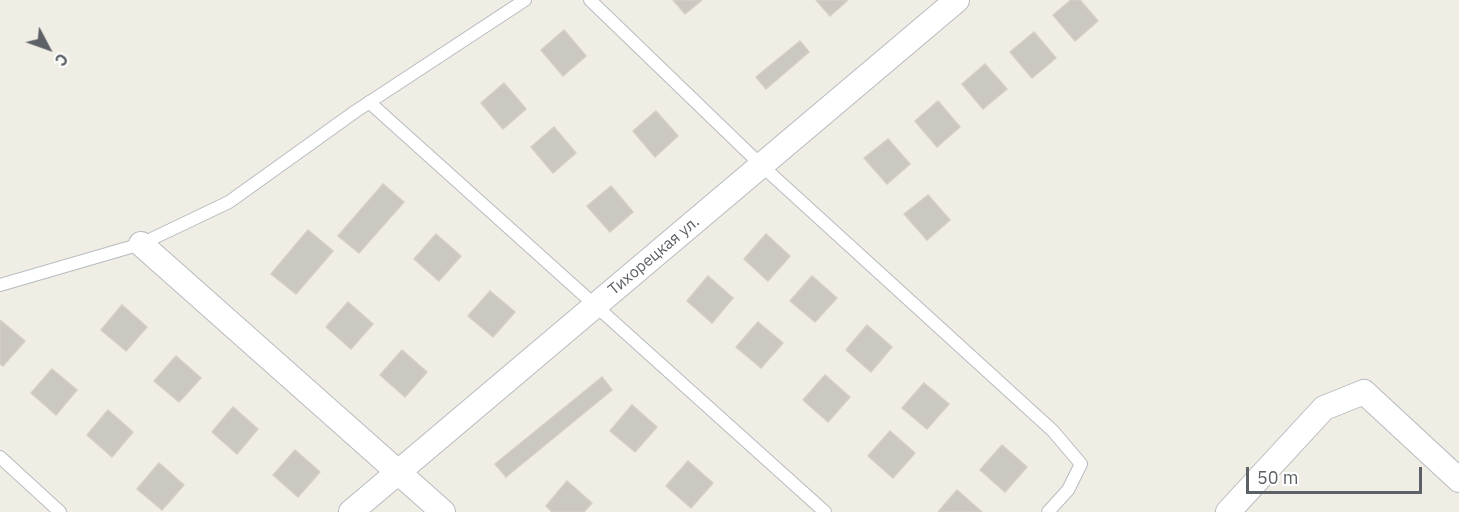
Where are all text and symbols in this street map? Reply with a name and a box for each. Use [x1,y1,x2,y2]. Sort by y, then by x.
north arrow [18,18,78,78]
text: С [51,49,73,70]
street label: Тихорецкая ул. [605,212,703,300]
scale bar [1249,455,1424,493]
text: 50 m [1257,466,1299,489]

